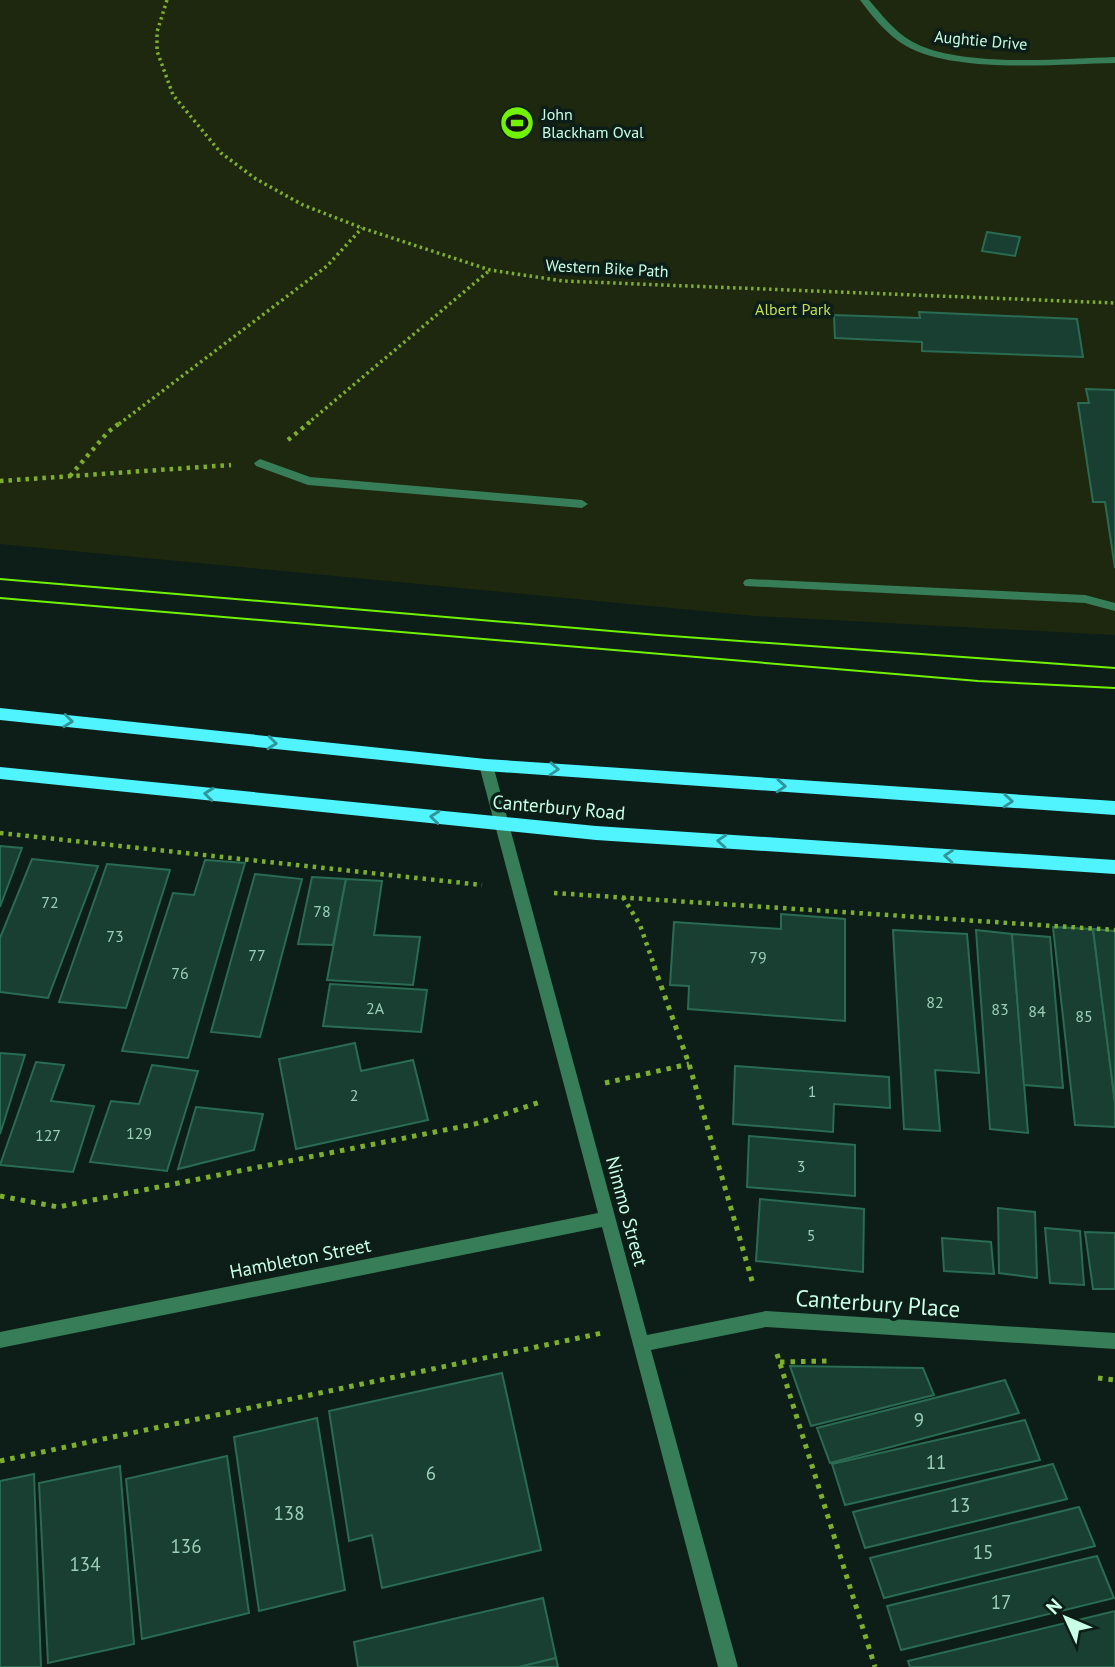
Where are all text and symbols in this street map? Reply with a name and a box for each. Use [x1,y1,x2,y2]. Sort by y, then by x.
street label: Aughtie Drive [934,26,1028,54]
sports icon: John Blackham Oval [498,104,536,142]
place label: John Blackham Oval [541,104,644,142]
street label: Western Bike Path [545,255,669,281]
park label: Albert Park [755,299,831,319]
one-way arrow [62,714,74,729]
one-way arrow [267,735,278,750]
one-way arrow [549,762,560,777]
one-way arrow [776,778,787,793]
one-way arrow [203,787,214,802]
street label: Canterbury Road [492,789,626,825]
one-way arrow [1003,794,1014,809]
one-way arrow [429,810,440,825]
one-way arrow [716,834,727,849]
one-way arrow [943,849,954,864]
house number: 72 [41,892,59,912]
house number: 78 [313,901,331,921]
house number: 73 [106,926,124,946]
house number: 77 [248,945,266,965]
house number: 79 [749,947,767,967]
house number: 76 [171,963,189,983]
house number: 82 [926,992,944,1012]
house number: 2A [366,998,385,1018]
house number: 83 [991,999,1009,1019]
house number: 84 [1028,1001,1046,1021]
house number: 85 [1075,1006,1093,1026]
house number: 1 [808,1081,816,1101]
house number: 2 [350,1085,358,1105]
house number: 129 [126,1123,152,1143]
house number: 127 [35,1125,61,1145]
street label: Nimmo Street [601,1154,653,1269]
house number: 3 [797,1156,805,1176]
house number: 5 [807,1225,815,1245]
street label: Hambleton Street [227,1232,373,1283]
street label: Canterbury Place [795,1283,961,1323]
house number: 9 [914,1408,924,1432]
house number: 11 [926,1450,946,1474]
house number: 6 [426,1461,436,1485]
house number: 13 [950,1493,970,1517]
house number: 138 [273,1501,305,1525]
house number: 136 [170,1534,202,1558]
house number: 15 [973,1540,993,1564]
house number: 134 [69,1552,101,1576]
north arrow [1031,1583,1101,1653]
house number: 17 [991,1590,1011,1614]
text: N [1041,1593,1067,1619]

